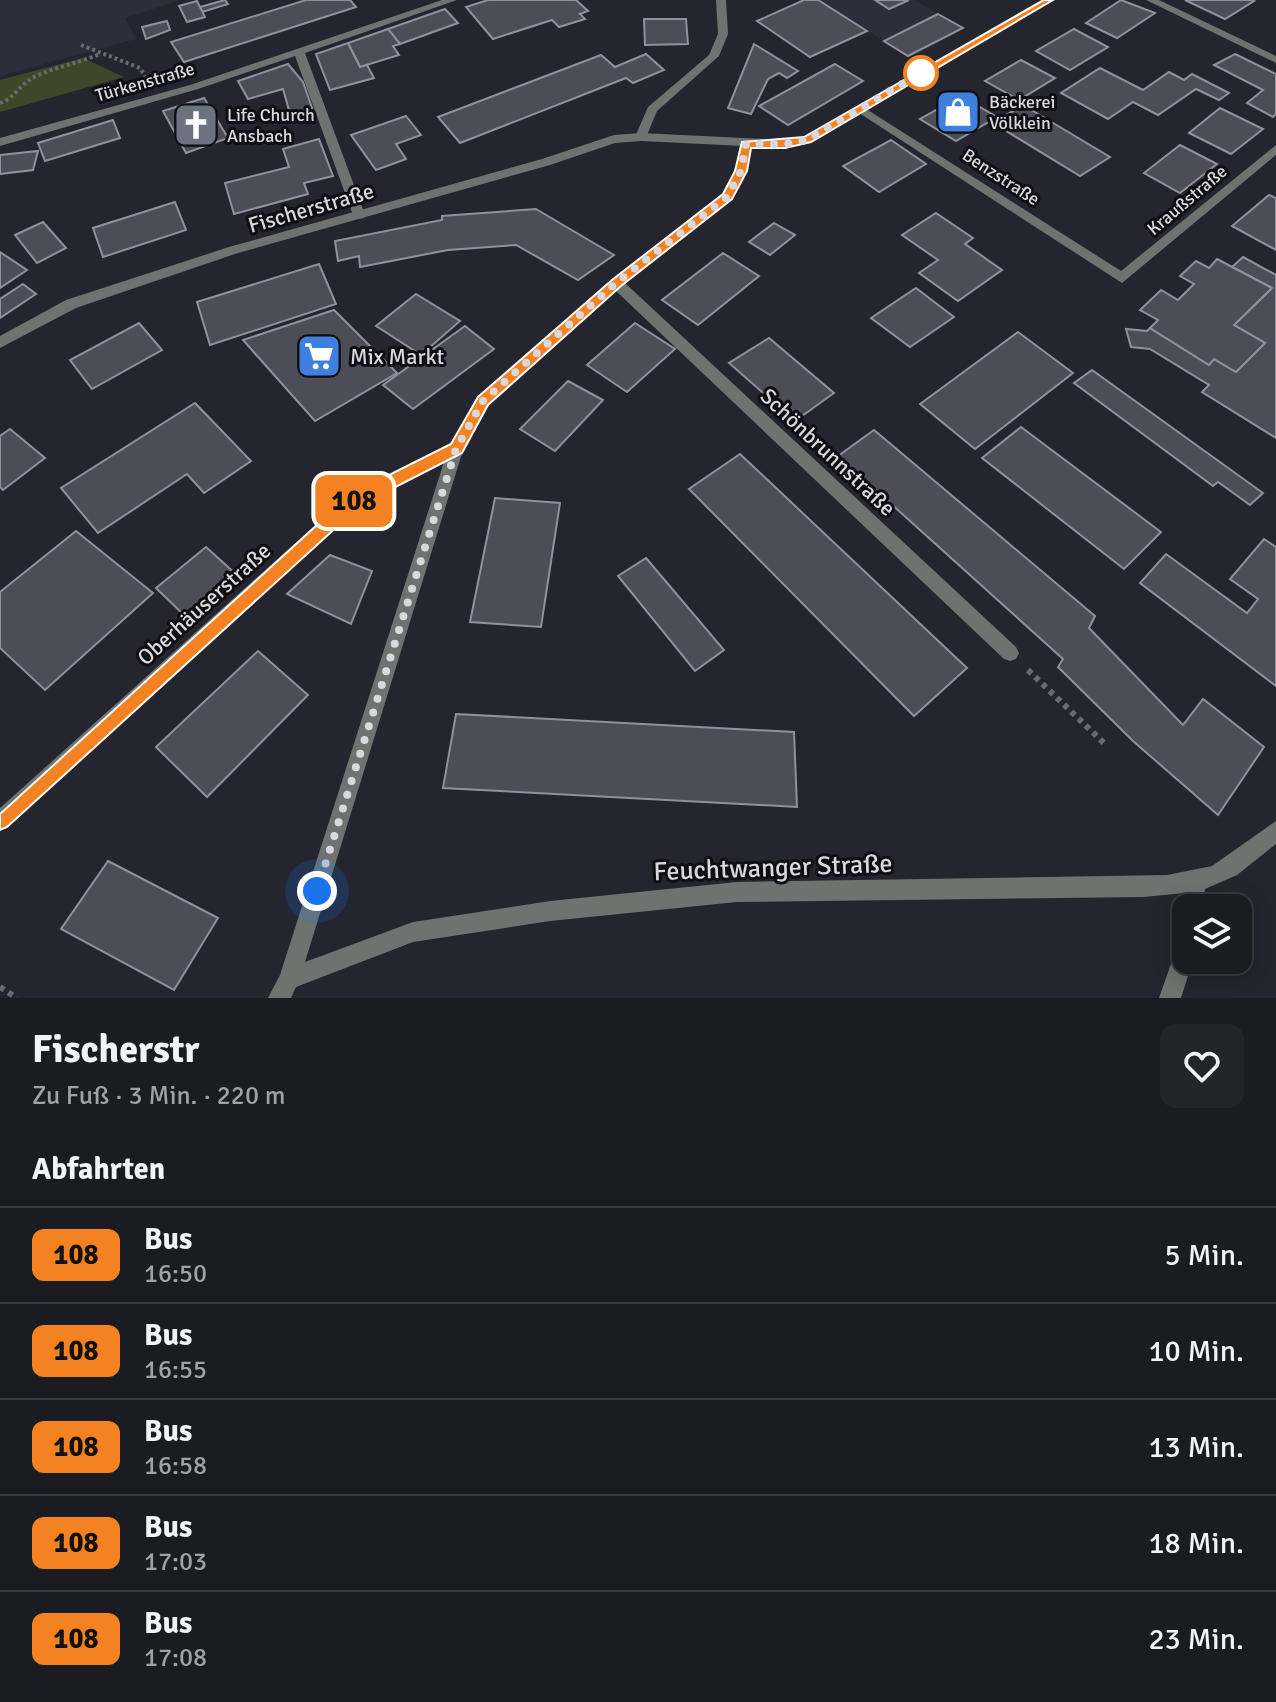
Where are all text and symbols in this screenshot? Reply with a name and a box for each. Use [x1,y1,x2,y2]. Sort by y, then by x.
unlabelled marker [904,56,938,90]
street label: Türkenstraße [93,57,197,107]
shop icon: Bäckerei Völklein [934,88,982,136]
place label: Bäckerei Völklein [989,91,1055,134]
church icon: Life Church Ansbach [172,101,220,149]
place label: Life Church Ansbach [227,104,315,147]
street label: Benzstraße [958,144,1044,210]
street label: Kraußstraße [1143,160,1231,240]
street label: Fischerstraße [245,177,377,239]
supermarket icon: Mix Markt [295,332,343,380]
place label: Mix Markt [350,343,445,370]
street label: Schönbrunnstraße [755,382,901,522]
line badge: 108 [308,475,400,527]
text: 108 [331,484,377,518]
street label: Oberhäuserstraße [132,537,276,671]
street label: Feuchtwanger Straße [653,848,893,888]
your location [297,871,337,911]
map controls [1172,894,1252,974]
button: layers [1172,894,1252,974]
button: heart [1160,1024,1244,1108]
text: Fischerstr [32,1026,199,1073]
text: Zu Fuß · 3 Min. · 220 m [32,1080,285,1112]
text: Abfahrten [32,1151,165,1188]
text: Bus [144,1221,192,1258]
text: 5 Min. [1165,1237,1244,1274]
text: 108 [53,1238,99,1272]
text: 16:50 [144,1258,207,1290]
text: Bus [144,1317,192,1354]
text: 10 Min. [1148,1333,1244,1370]
text: 108 [53,1334,99,1368]
text: 16:55 [144,1354,207,1386]
text: Bus [144,1413,192,1450]
text: 13 Min. [1148,1429,1244,1466]
text: 108 [53,1430,99,1464]
text: 16:58 [144,1450,207,1482]
text: Bus [144,1509,192,1546]
text: 18 Min. [1148,1525,1244,1562]
text: 108 [53,1526,99,1560]
text: 17:03 [144,1546,207,1578]
text: Bus [144,1605,192,1642]
text: 23 Min. [1148,1621,1244,1658]
text: 108 [53,1622,99,1656]
text: 17:08 [144,1642,207,1674]

